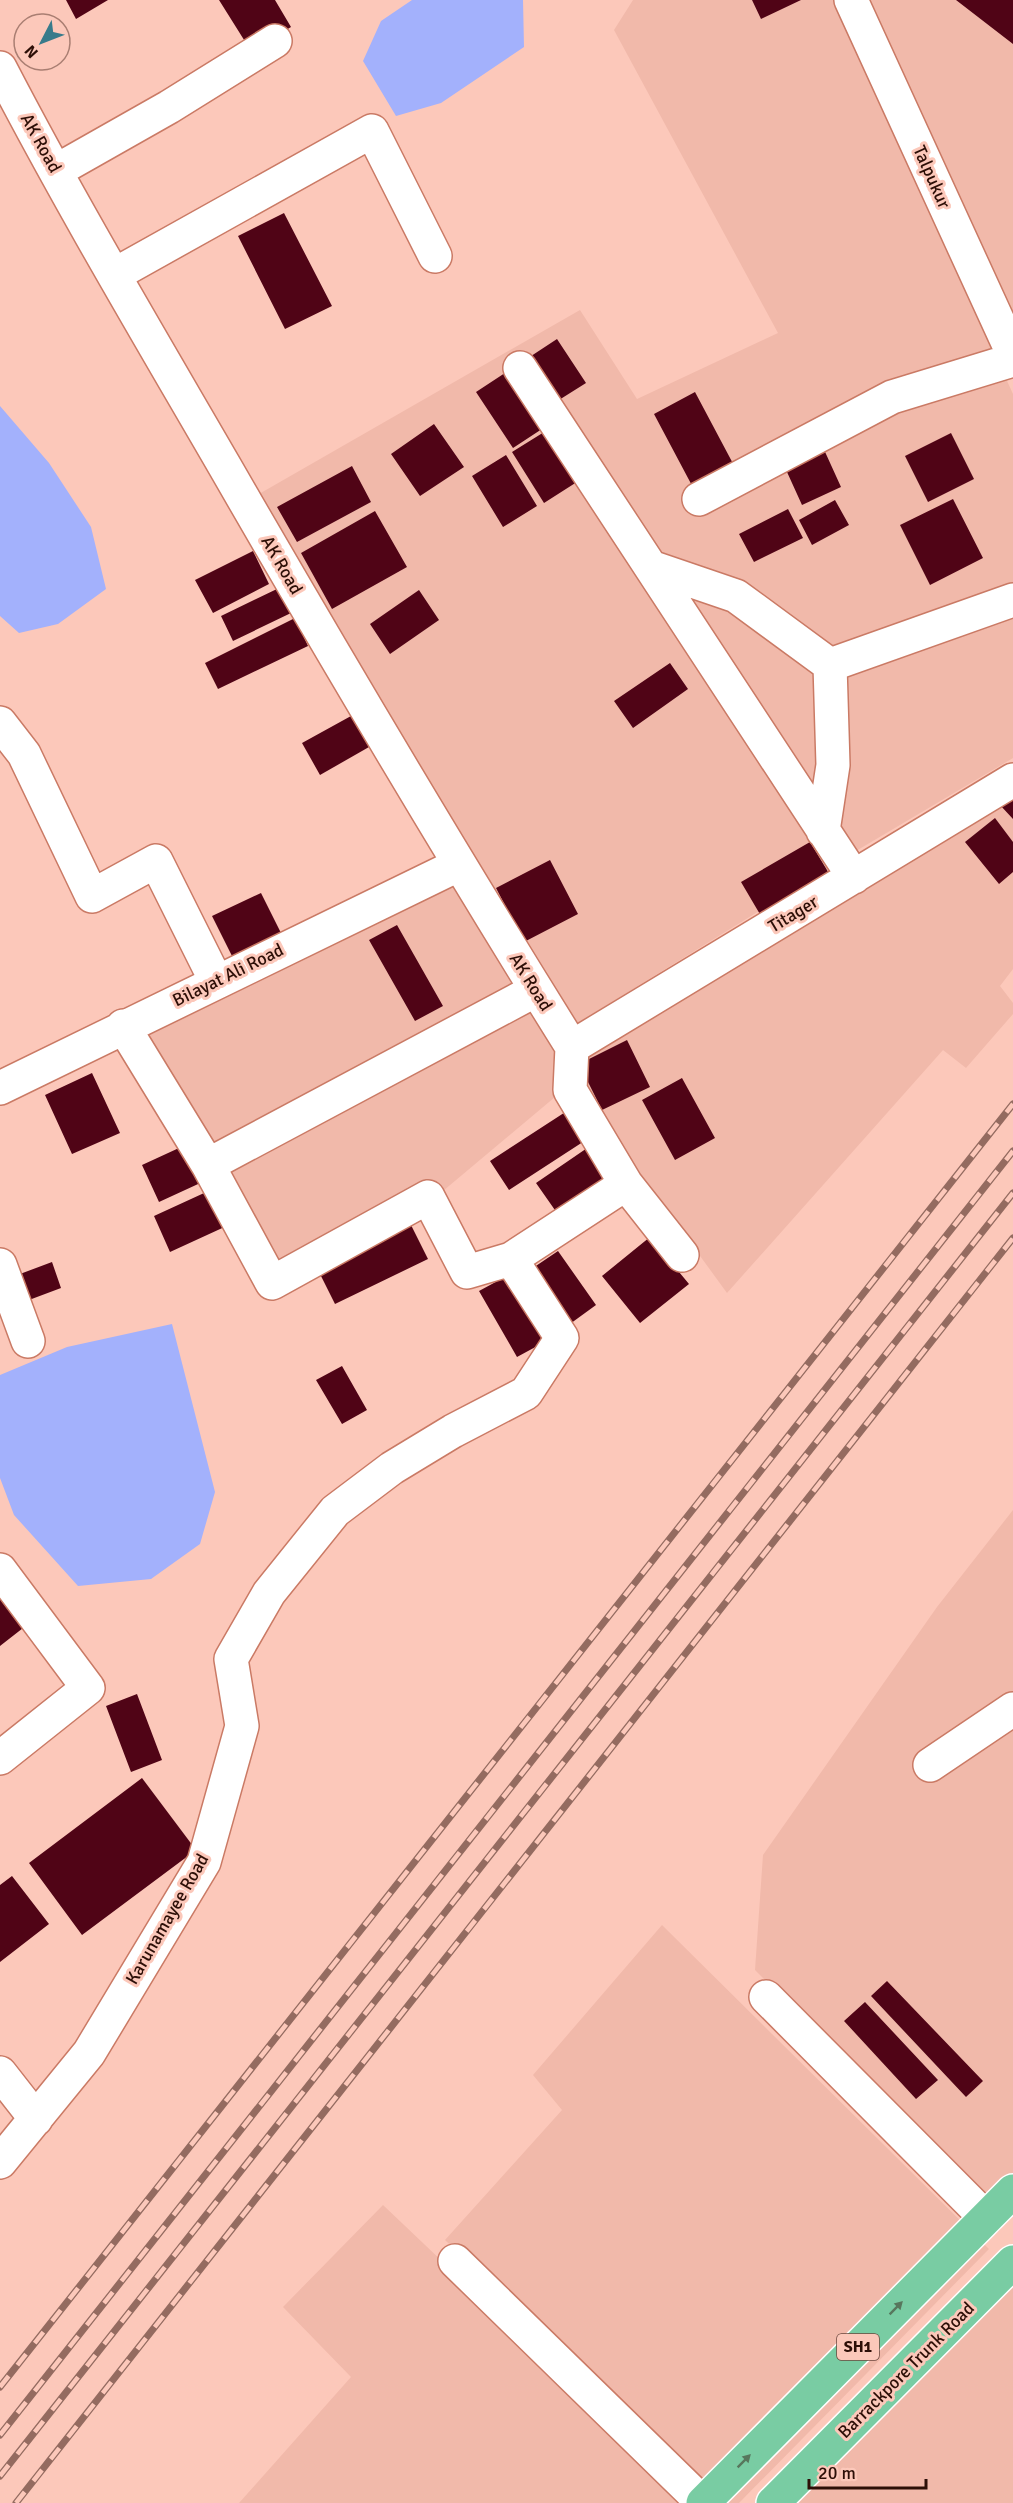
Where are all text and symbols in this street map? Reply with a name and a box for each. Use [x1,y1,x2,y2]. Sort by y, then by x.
north arrow [12,12,72,72]
text: N [20,41,43,62]
street label: AK Road [16,110,66,176]
street label: Talpukur [908,142,956,212]
street label: AK Road [256,532,308,598]
street label: Titager [764,890,822,937]
street label: Bilayat Ali Road [169,939,287,1011]
street label: AK Road [505,949,557,1015]
street label: Karunamayee Road [121,1850,213,1988]
street label: Barrackpore Trunk Road [833,2297,979,2443]
one-way arrow [889,2301,904,2315]
road number: SH1 [837,2334,879,2360]
scale bar [809,2452,926,2490]
one-way arrow [737,2455,751,2469]
text: 20 m [818,2462,856,2484]

